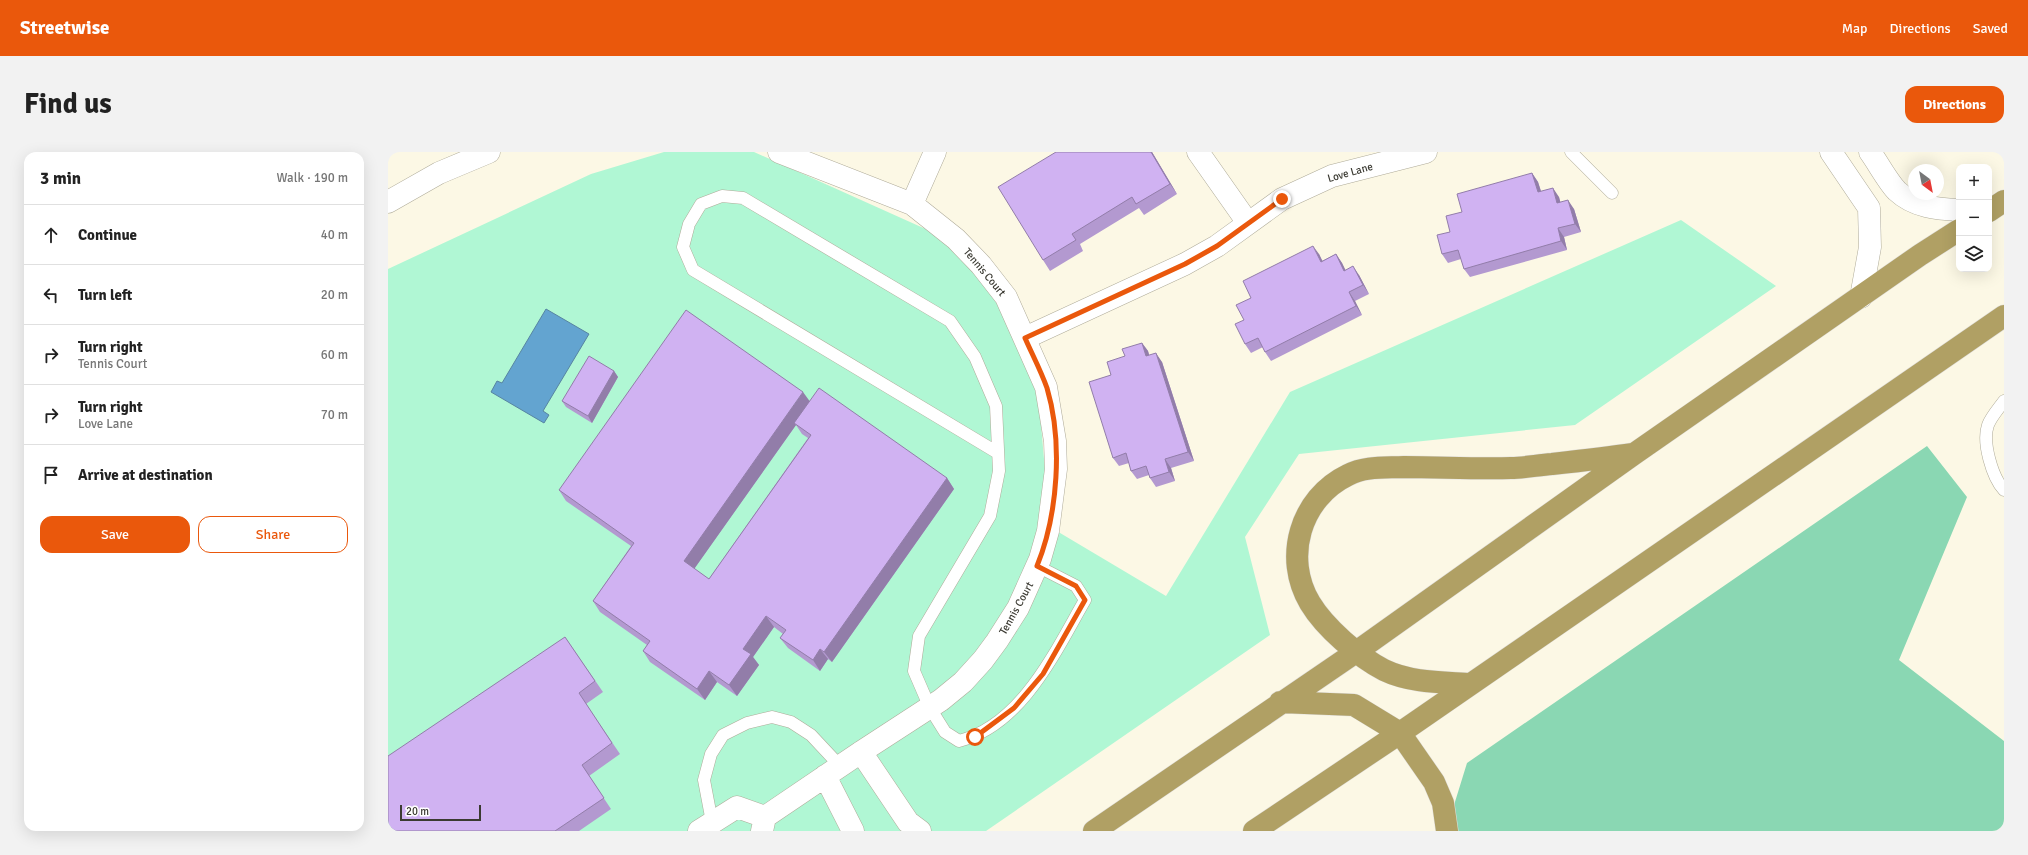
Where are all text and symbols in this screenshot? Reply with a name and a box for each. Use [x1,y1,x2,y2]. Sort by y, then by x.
text: Streetwise [20,16,110,40]
text: Map [1842,20,1868,37]
text: Directions [1890,20,1951,37]
text: Saved [1973,20,2008,37]
button: Directions [1905,86,2004,123]
text: Find us [24,87,112,121]
street label: Love Lane [1326,160,1374,185]
north arrow [1908,164,1944,200]
map controls [1956,164,1992,272]
button: + [1956,164,1992,200]
text: 3 min [40,168,81,189]
text: Walk · 190 m [277,170,348,186]
route end [1273,190,1291,208]
button: − [1956,200,1992,236]
icon: ahead [40,224,62,246]
text: Continue [78,226,137,244]
text: 40 m [321,227,348,243]
button: layers [1956,236,1992,272]
street label: Tennis Court [961,246,1009,299]
icon: left [40,284,62,306]
text: Turn left [78,286,132,304]
text: 20 m [321,287,348,303]
text: Turn right [78,338,143,356]
icon: right [40,344,62,366]
text: 60 m [321,347,348,363]
text: Tennis Court [78,356,147,372]
text: Turn right [78,398,143,416]
icon: right [40,404,62,426]
text: 70 m [321,407,348,423]
text: Love Lane [78,416,133,432]
icon: arrive [40,464,62,486]
text: Arrive at destination [78,466,213,484]
button: Save [40,516,190,553]
button: Share [198,516,348,553]
street label: Tennis Court [997,579,1036,637]
route start [966,728,984,746]
scale bar [400,803,481,822]
text: 20 m [406,805,429,818]

